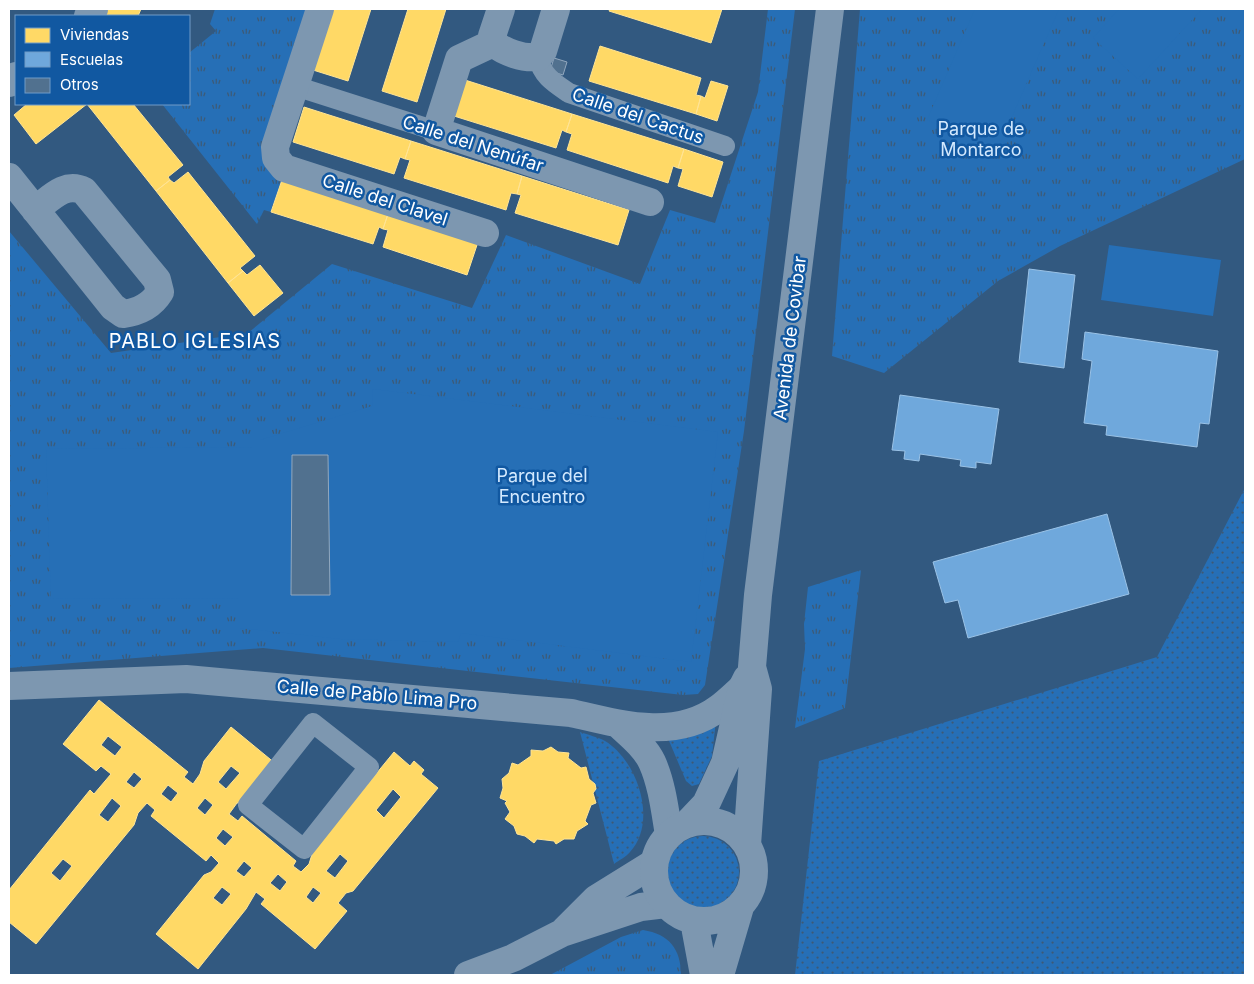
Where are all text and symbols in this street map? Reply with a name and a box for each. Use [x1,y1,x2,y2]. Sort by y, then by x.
legend [15,15,190,105]
text: Viviendas [60,25,129,44]
text: Escuelas [60,50,123,69]
text: Otros [60,75,99,94]
street label: Calle del Cactus [569,83,707,148]
street label: Calle del Nenúfar [400,111,547,176]
park label: Parque de Montarco [938,118,1024,160]
street label: Calle del Clavel [320,169,450,230]
street label: Avenida de Covibar [769,254,810,421]
district label: PABLO IGLESIAS [109,329,281,353]
park label: Parque del Encuentro [496,465,588,507]
street label: Calle de Pablo Lima Pro [276,675,478,714]

